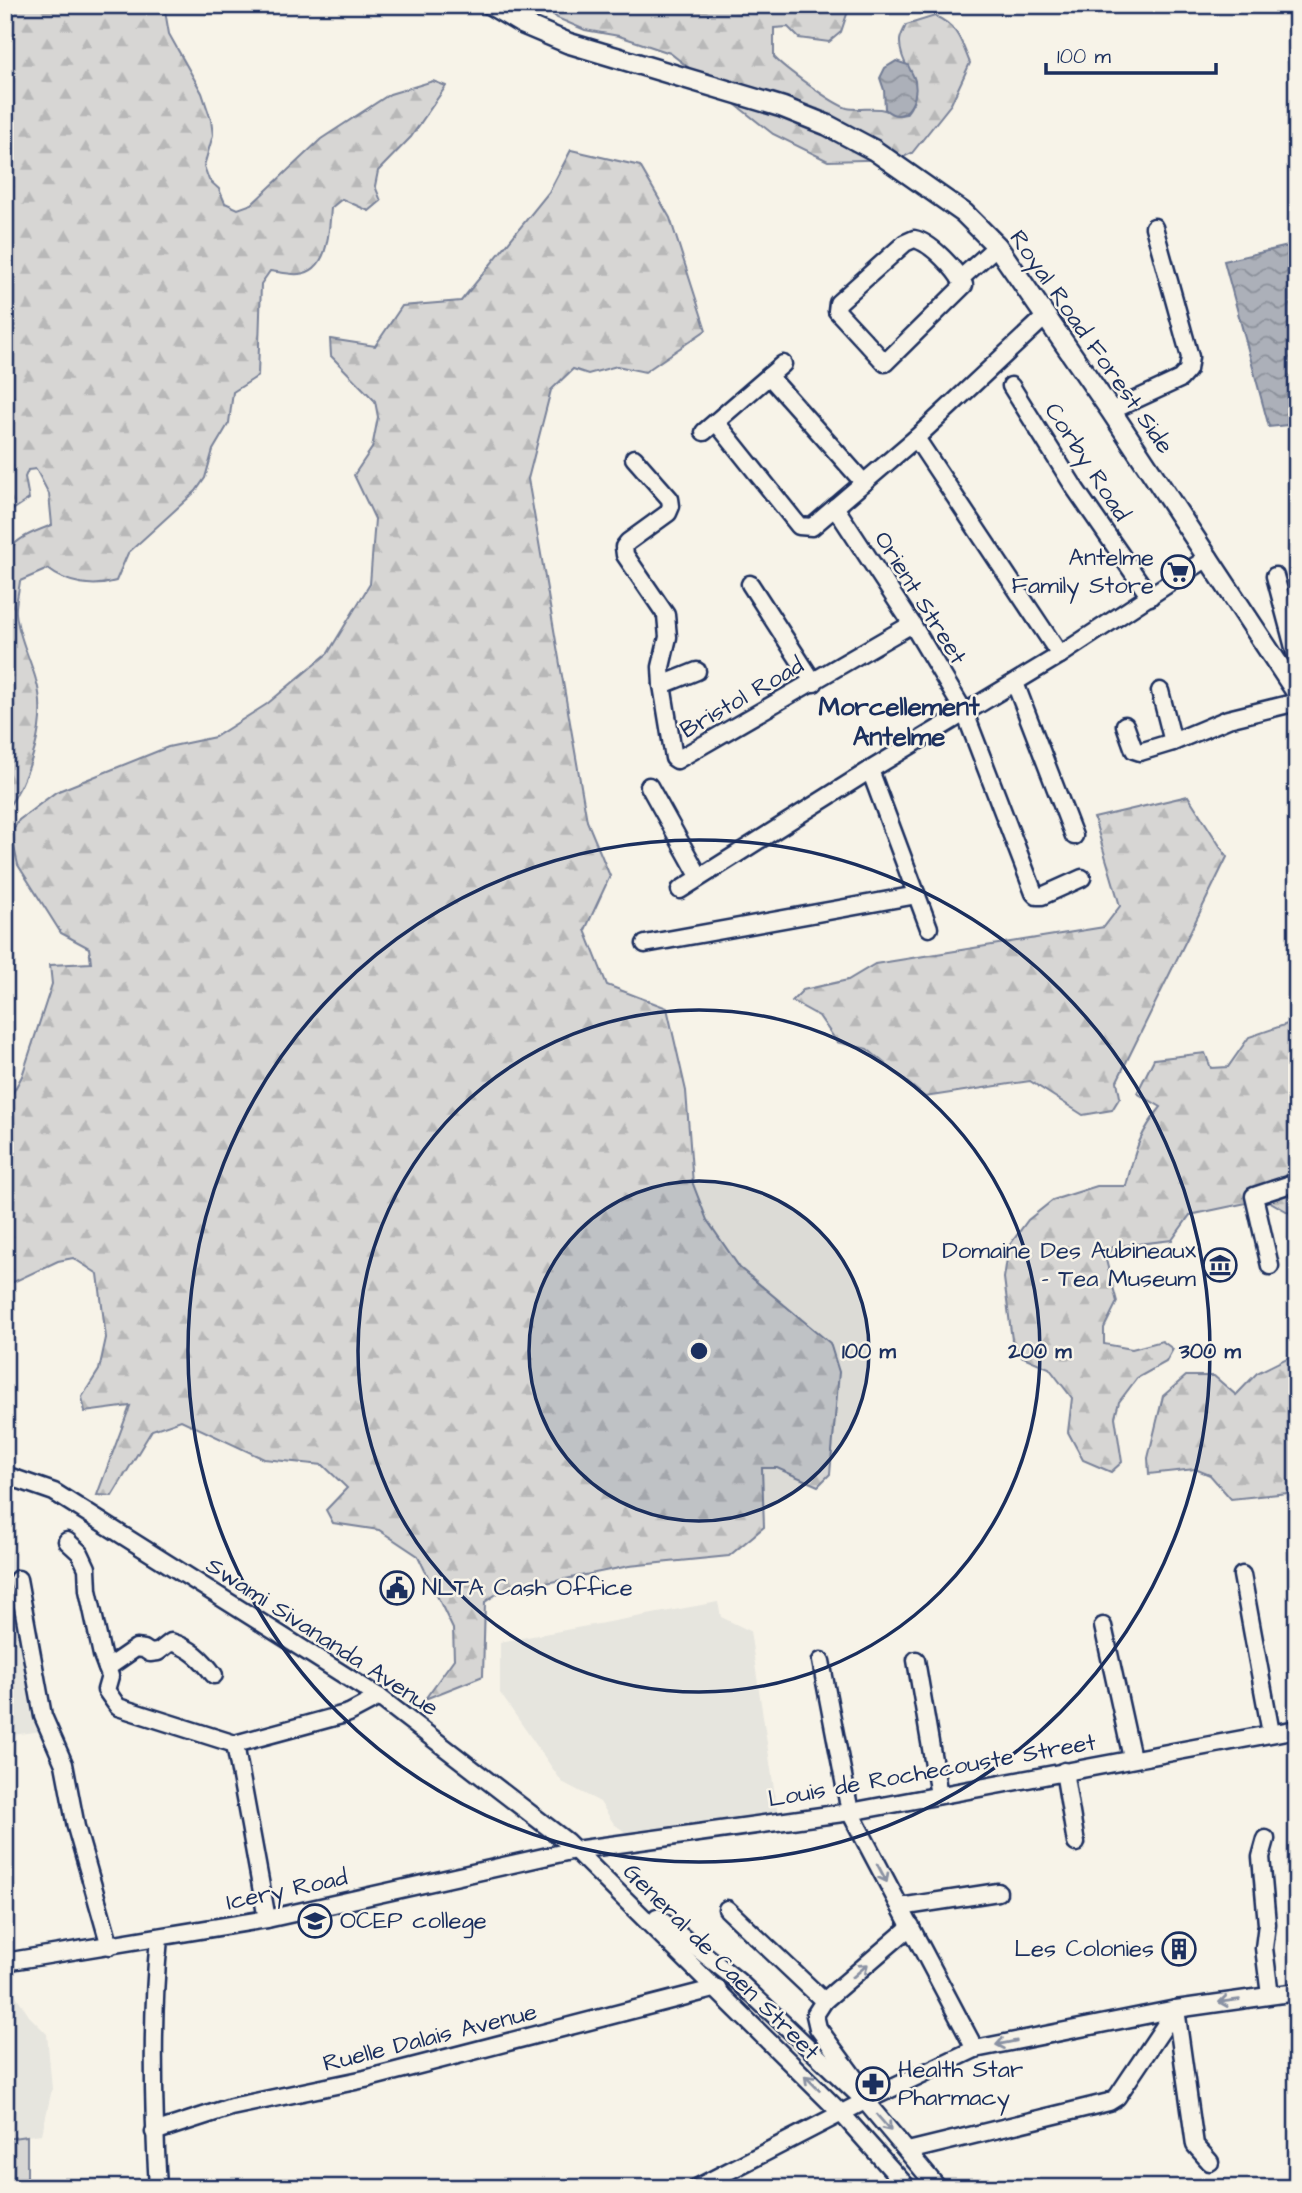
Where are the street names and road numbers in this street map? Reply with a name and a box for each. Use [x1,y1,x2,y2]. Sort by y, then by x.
street label: Royal Road Forest Side [1000,223,1181,461]
street label: Corby Road [1035,396,1138,528]
street label: Orient Street [865,525,975,671]
street label: Bristol Road [674,649,810,747]
street label: Swami Sivananda Avenue [199,1549,445,1725]
street label: Louis de Rochecouste Street [765,1725,1099,1817]
street label: General de Caen Street [615,1856,827,2068]
street label: Icery Road [223,1861,351,1920]
street label: Ruelle Dalais Avenue [319,1995,541,2081]

